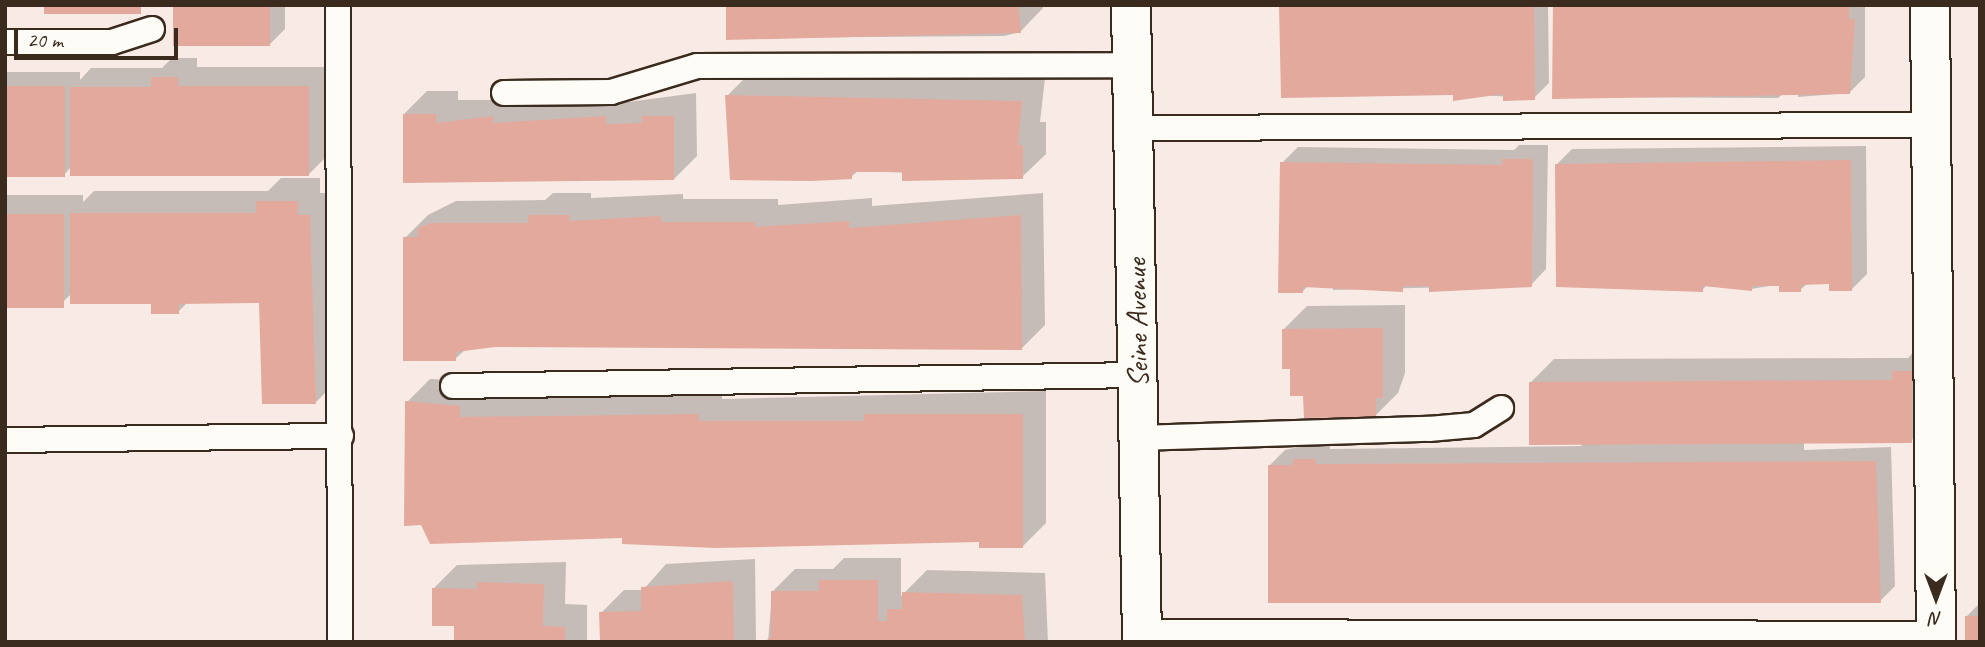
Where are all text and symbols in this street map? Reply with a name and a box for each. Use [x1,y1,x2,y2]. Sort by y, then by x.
scale bar [18,14,182,58]
text: 20 m [27,27,63,53]
street label: Seine Avenue [1118,258,1156,388]
north arrow [1901,563,1971,633]
text: N [1930,607,1942,631]

